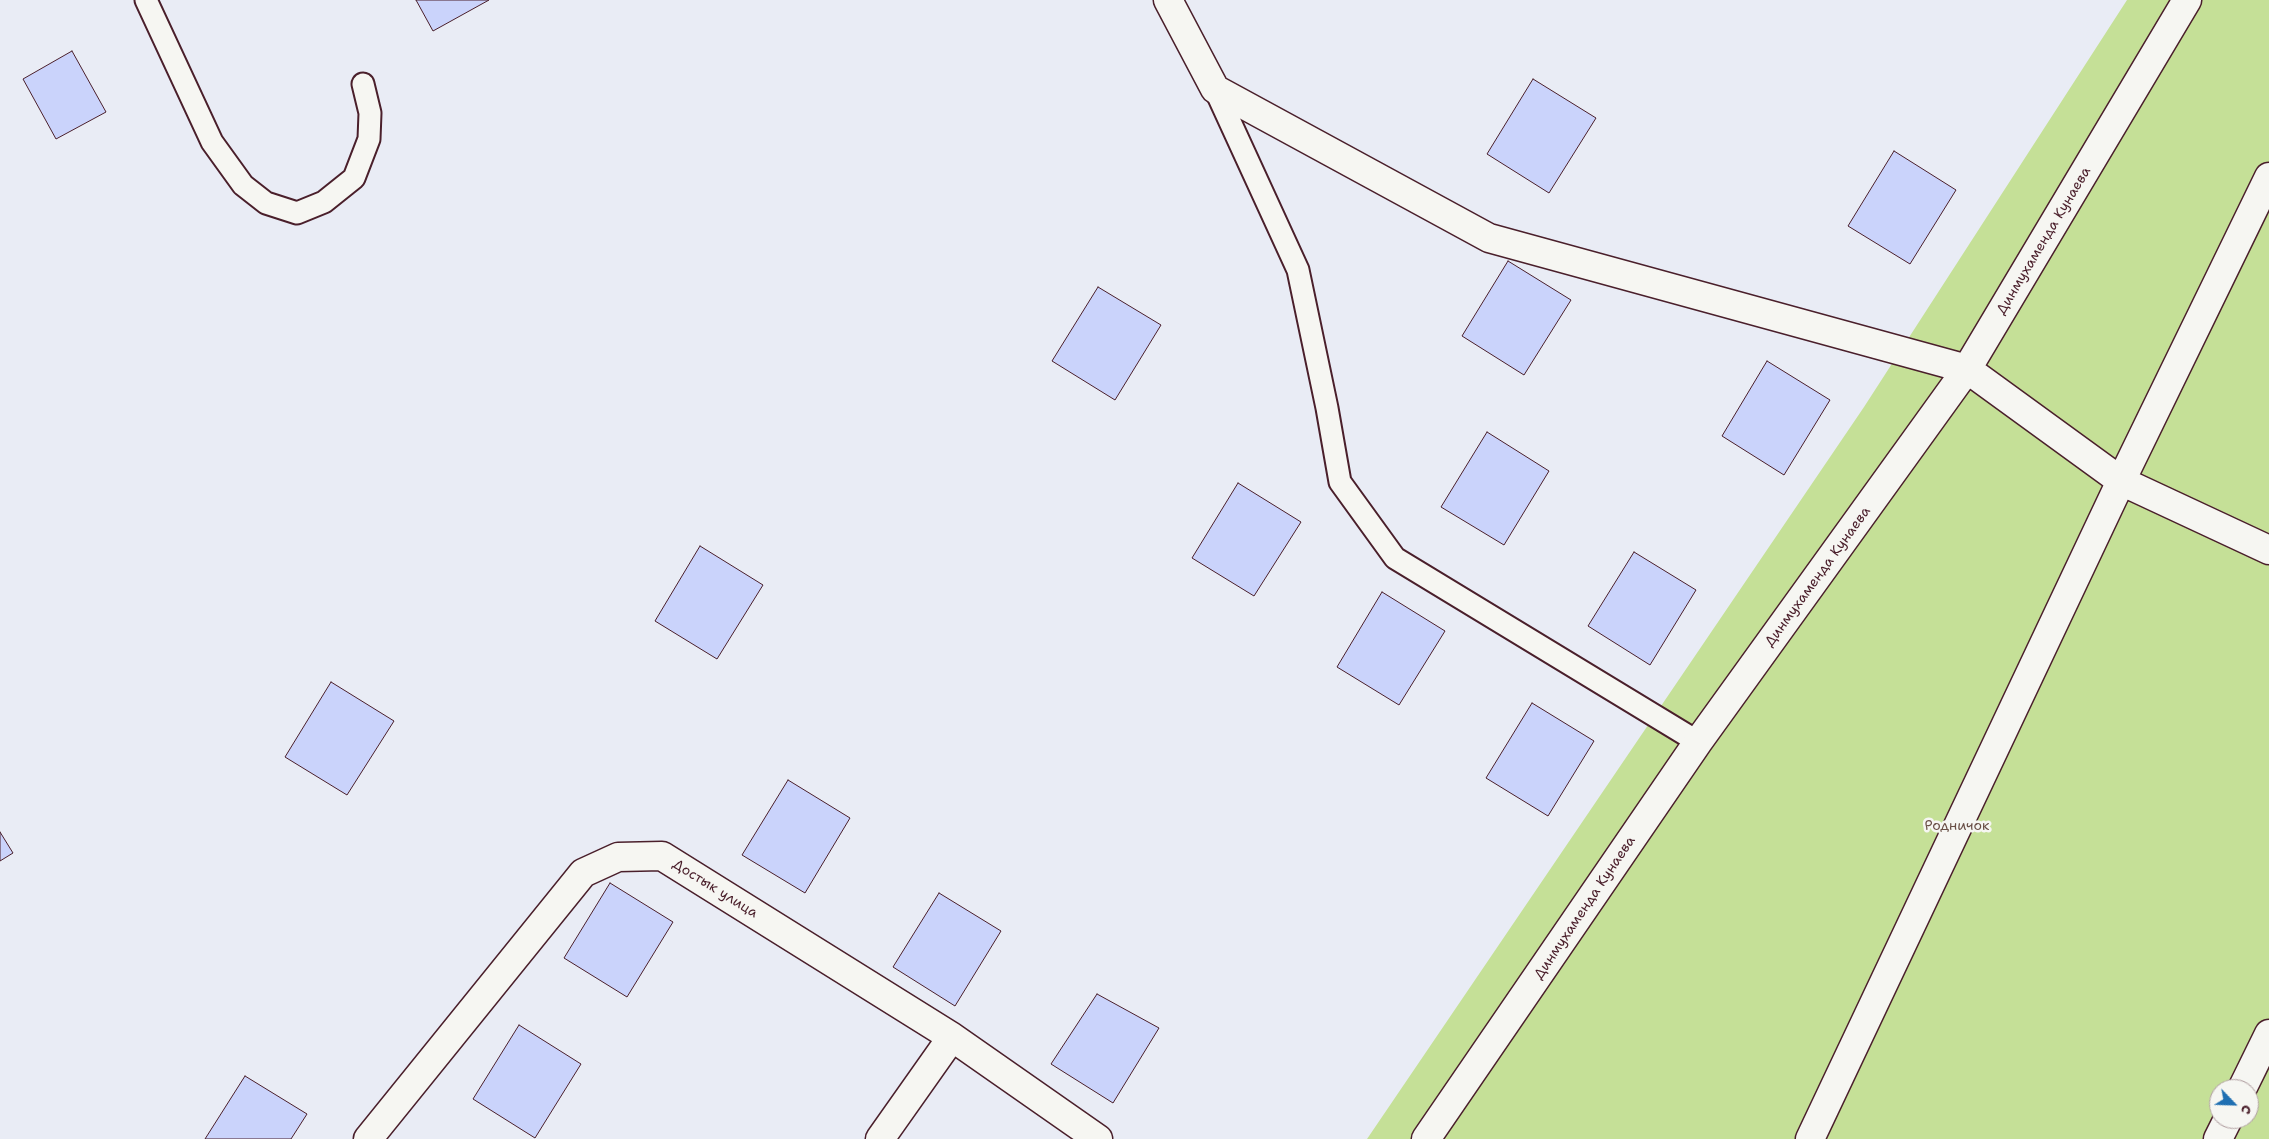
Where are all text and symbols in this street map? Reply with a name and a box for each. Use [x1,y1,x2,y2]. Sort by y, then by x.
street label: Динмухаменда Кунаева [1993,164,2095,318]
street label: Динмухаменда Кунаева [1761,504,1875,650]
park label: Родничок [1925,818,1989,834]
street label: Динмухаменда Кунаева [1531,833,1639,983]
street label: Достык улица [669,856,761,922]
north arrow [2209,1079,2259,1129]
text: С [2237,1102,2257,1117]

